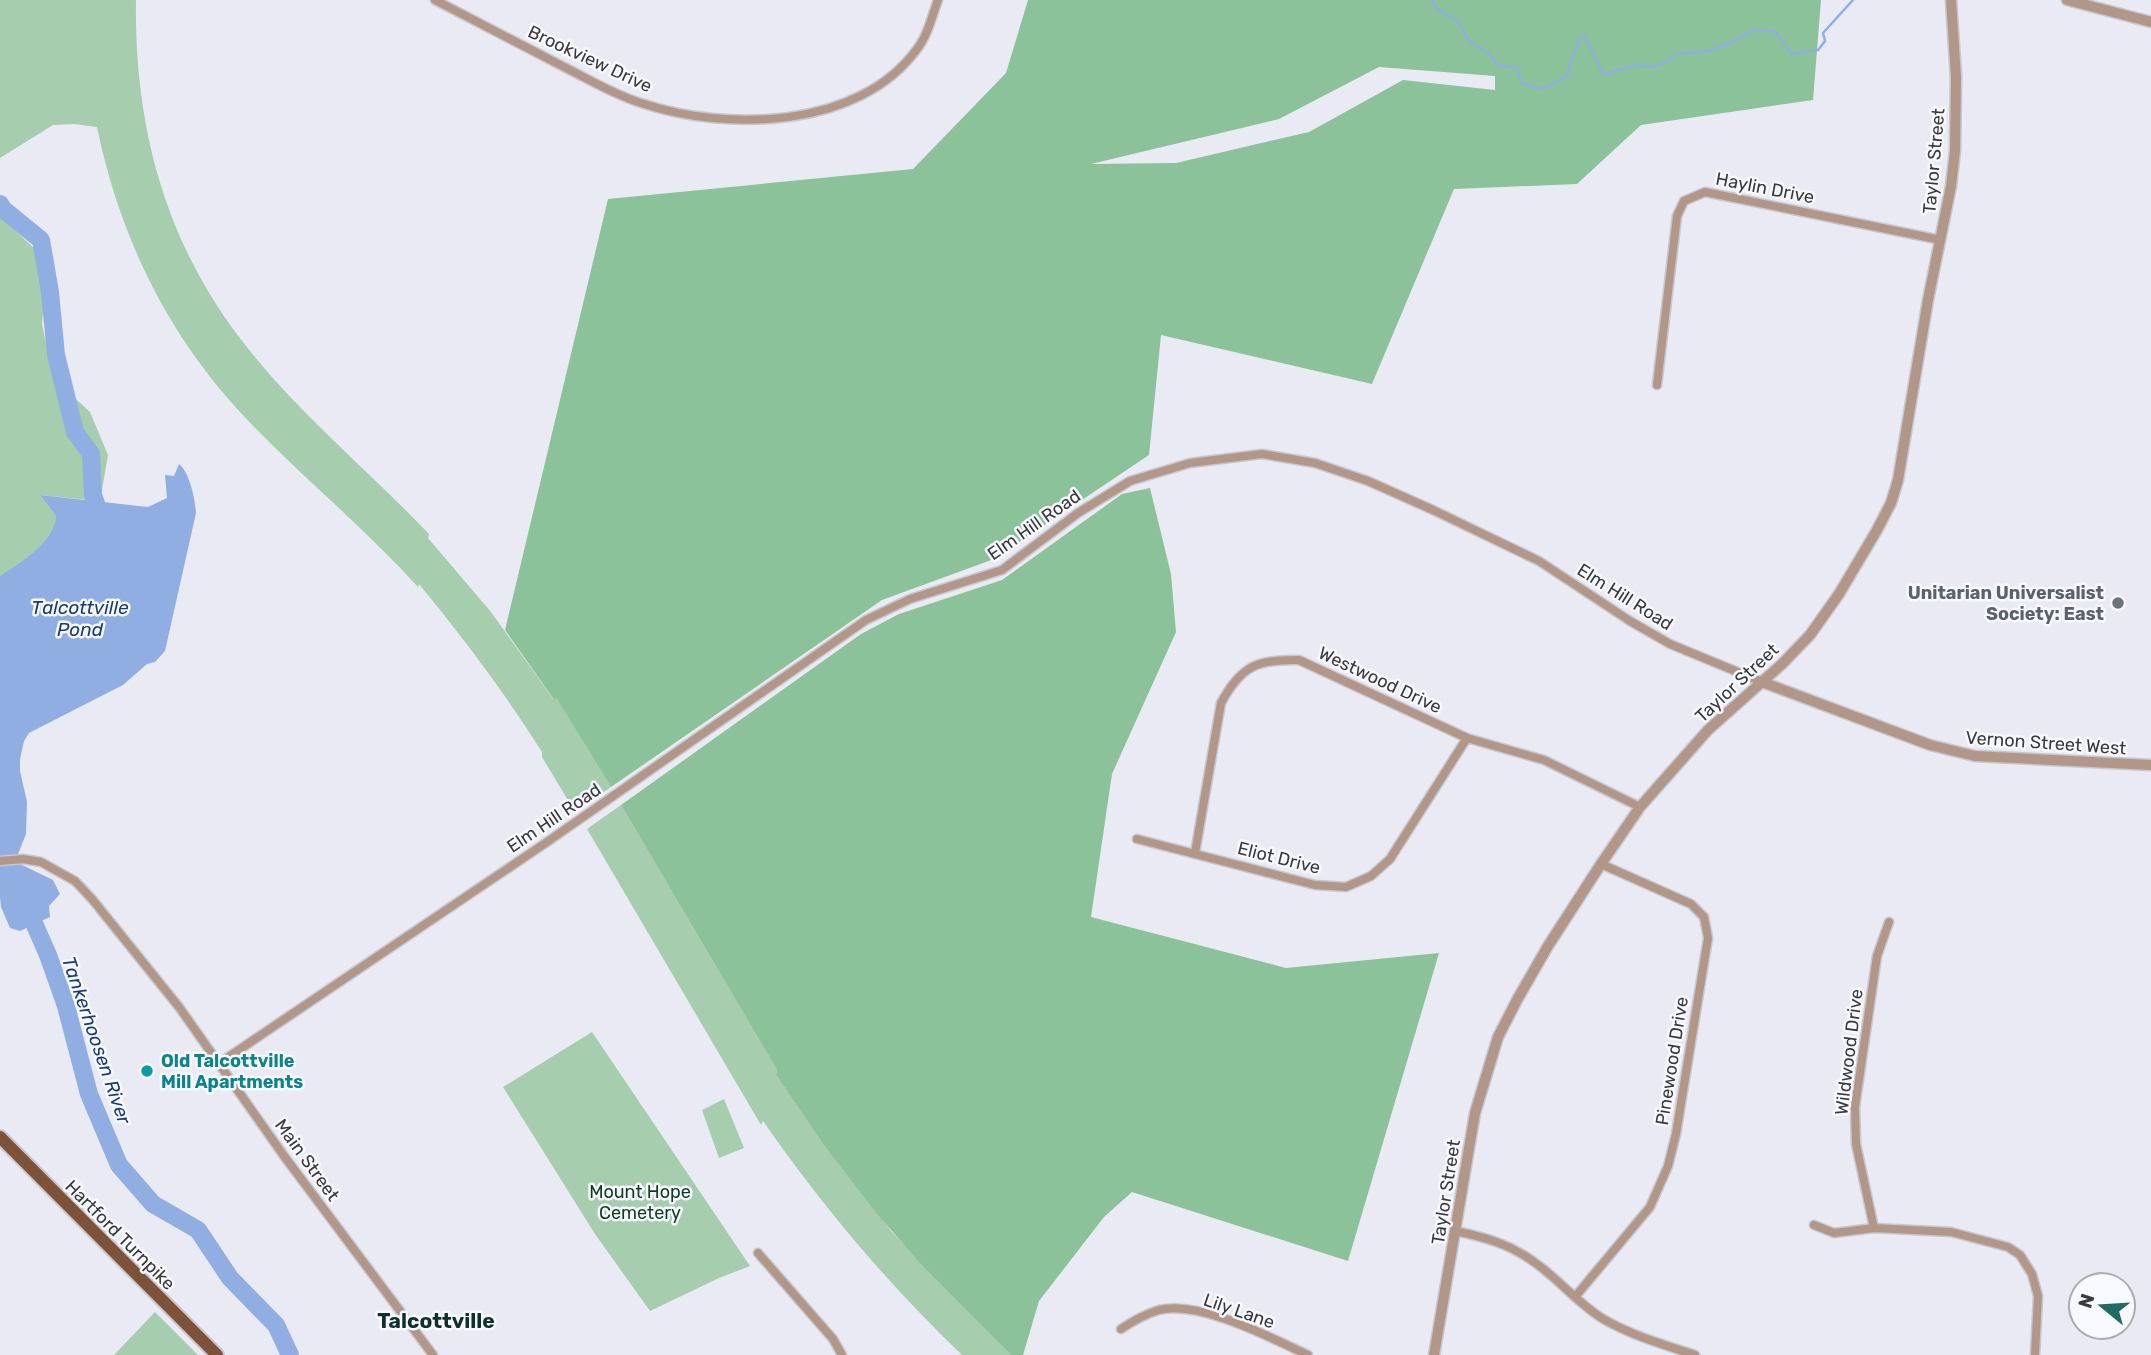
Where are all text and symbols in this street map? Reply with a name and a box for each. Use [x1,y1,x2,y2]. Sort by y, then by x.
street label: Brookview Drive [524,21,656,97]
street label: Taylor Street [1918,107,1950,215]
street label: Haylin Drive [1714,168,1816,208]
street label: Elm Hill Road [983,485,1085,565]
street label: Elm Hill Road [1573,559,1677,635]
place label: Unitarian Universalist Society: East [1908,582,2104,625]
marker: Unitarian Universalist Society: East [2110,595,2126,611]
water label: Talcottville Pond [31,596,129,641]
street label: Taylor Street [1691,639,1783,727]
street label: Westwood Drive [1315,642,1445,718]
street label: Vernon Street West [1965,726,2127,760]
street label: Elm Hill Road [503,778,605,858]
street label: Eliot Drive [1235,837,1323,879]
water label: Tankerhoosen River [57,953,136,1128]
street label: Wildwood Drive [1830,988,1868,1116]
street label: Pinewood Drive [1651,995,1693,1127]
place label: Old Talcottville Mill Apartments [161,1050,303,1093]
marker: Old Talcottville Mill Apartments [139,1063,155,1079]
street label: Main Street [270,1115,344,1205]
street label: Taylor Street [1427,1138,1465,1246]
street label: Hartford Turnpike [60,1175,180,1295]
park label: Mount Hope Cemetery [589,1181,691,1224]
north arrow [2067,1271,2137,1341]
street label: Lily Lane [1201,1289,1277,1333]
text: N [2073,1291,2099,1311]
district label: Talcottville [377,1308,495,1333]

